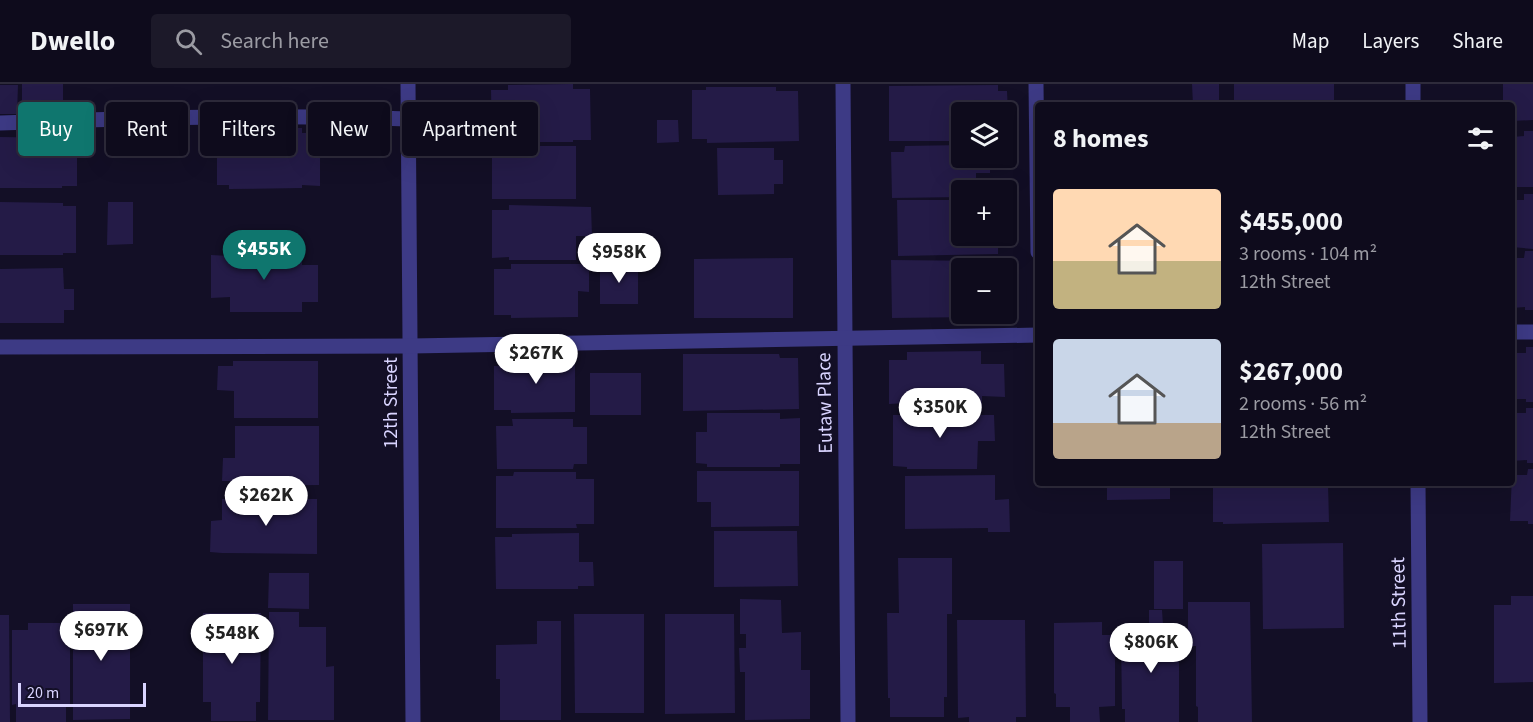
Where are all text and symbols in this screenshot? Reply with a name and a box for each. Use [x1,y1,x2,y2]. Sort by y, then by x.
search box [151,14,571,68]
text: Dwello [30,21,115,61]
icon: search [172,25,205,58]
text: Search here [220,25,329,57]
text: Map [1292,26,1329,56]
text: Layers [1362,26,1419,56]
text: Share [1452,26,1503,56]
chip: Buy [18,102,94,156]
chip: Rent [106,102,188,156]
chip: Filters [200,102,296,156]
chip: New [308,102,390,156]
chip: Apartment [402,102,538,156]
map controls [951,102,1017,324]
button: layers [951,102,1017,168]
text: 8 homes [1053,120,1148,157]
icon: filters [1464,122,1497,155]
button: + [951,180,1017,246]
text: $455,000 [1239,203,1343,240]
icon: home [1101,213,1173,285]
pin: $455K [222,230,306,281]
pin: $958K [577,233,661,284]
text: $455K [237,235,291,263]
text: $958K [592,238,646,266]
text: 3 rooms · 104 m² [1239,240,1377,268]
button: − [951,258,1017,324]
text: 12th Street [1239,268,1331,296]
pin: $267K [494,334,578,385]
text: $267K [509,339,563,367]
street label: Eutaw Place [810,352,840,454]
text: $267,000 [1239,353,1343,390]
street label: 12th Street [377,357,405,449]
icon: home [1101,363,1173,435]
pin: $350K [898,388,982,439]
text: 2 rooms · 56 m² [1239,390,1367,418]
text: $350K [913,393,967,421]
text: 12th Street [1239,418,1331,446]
pin: $262K [224,476,308,527]
text: $262K [239,481,293,509]
street label: 11th Street [1384,557,1414,649]
pin: $697K [59,611,143,662]
pin: $548K [190,614,274,665]
text: $697K [74,616,128,644]
text: $548K [205,619,259,647]
pin: $806K [1109,623,1193,674]
text: $806K [1124,628,1178,656]
scale bar [18,680,146,708]
text: 20 m [27,682,59,704]

